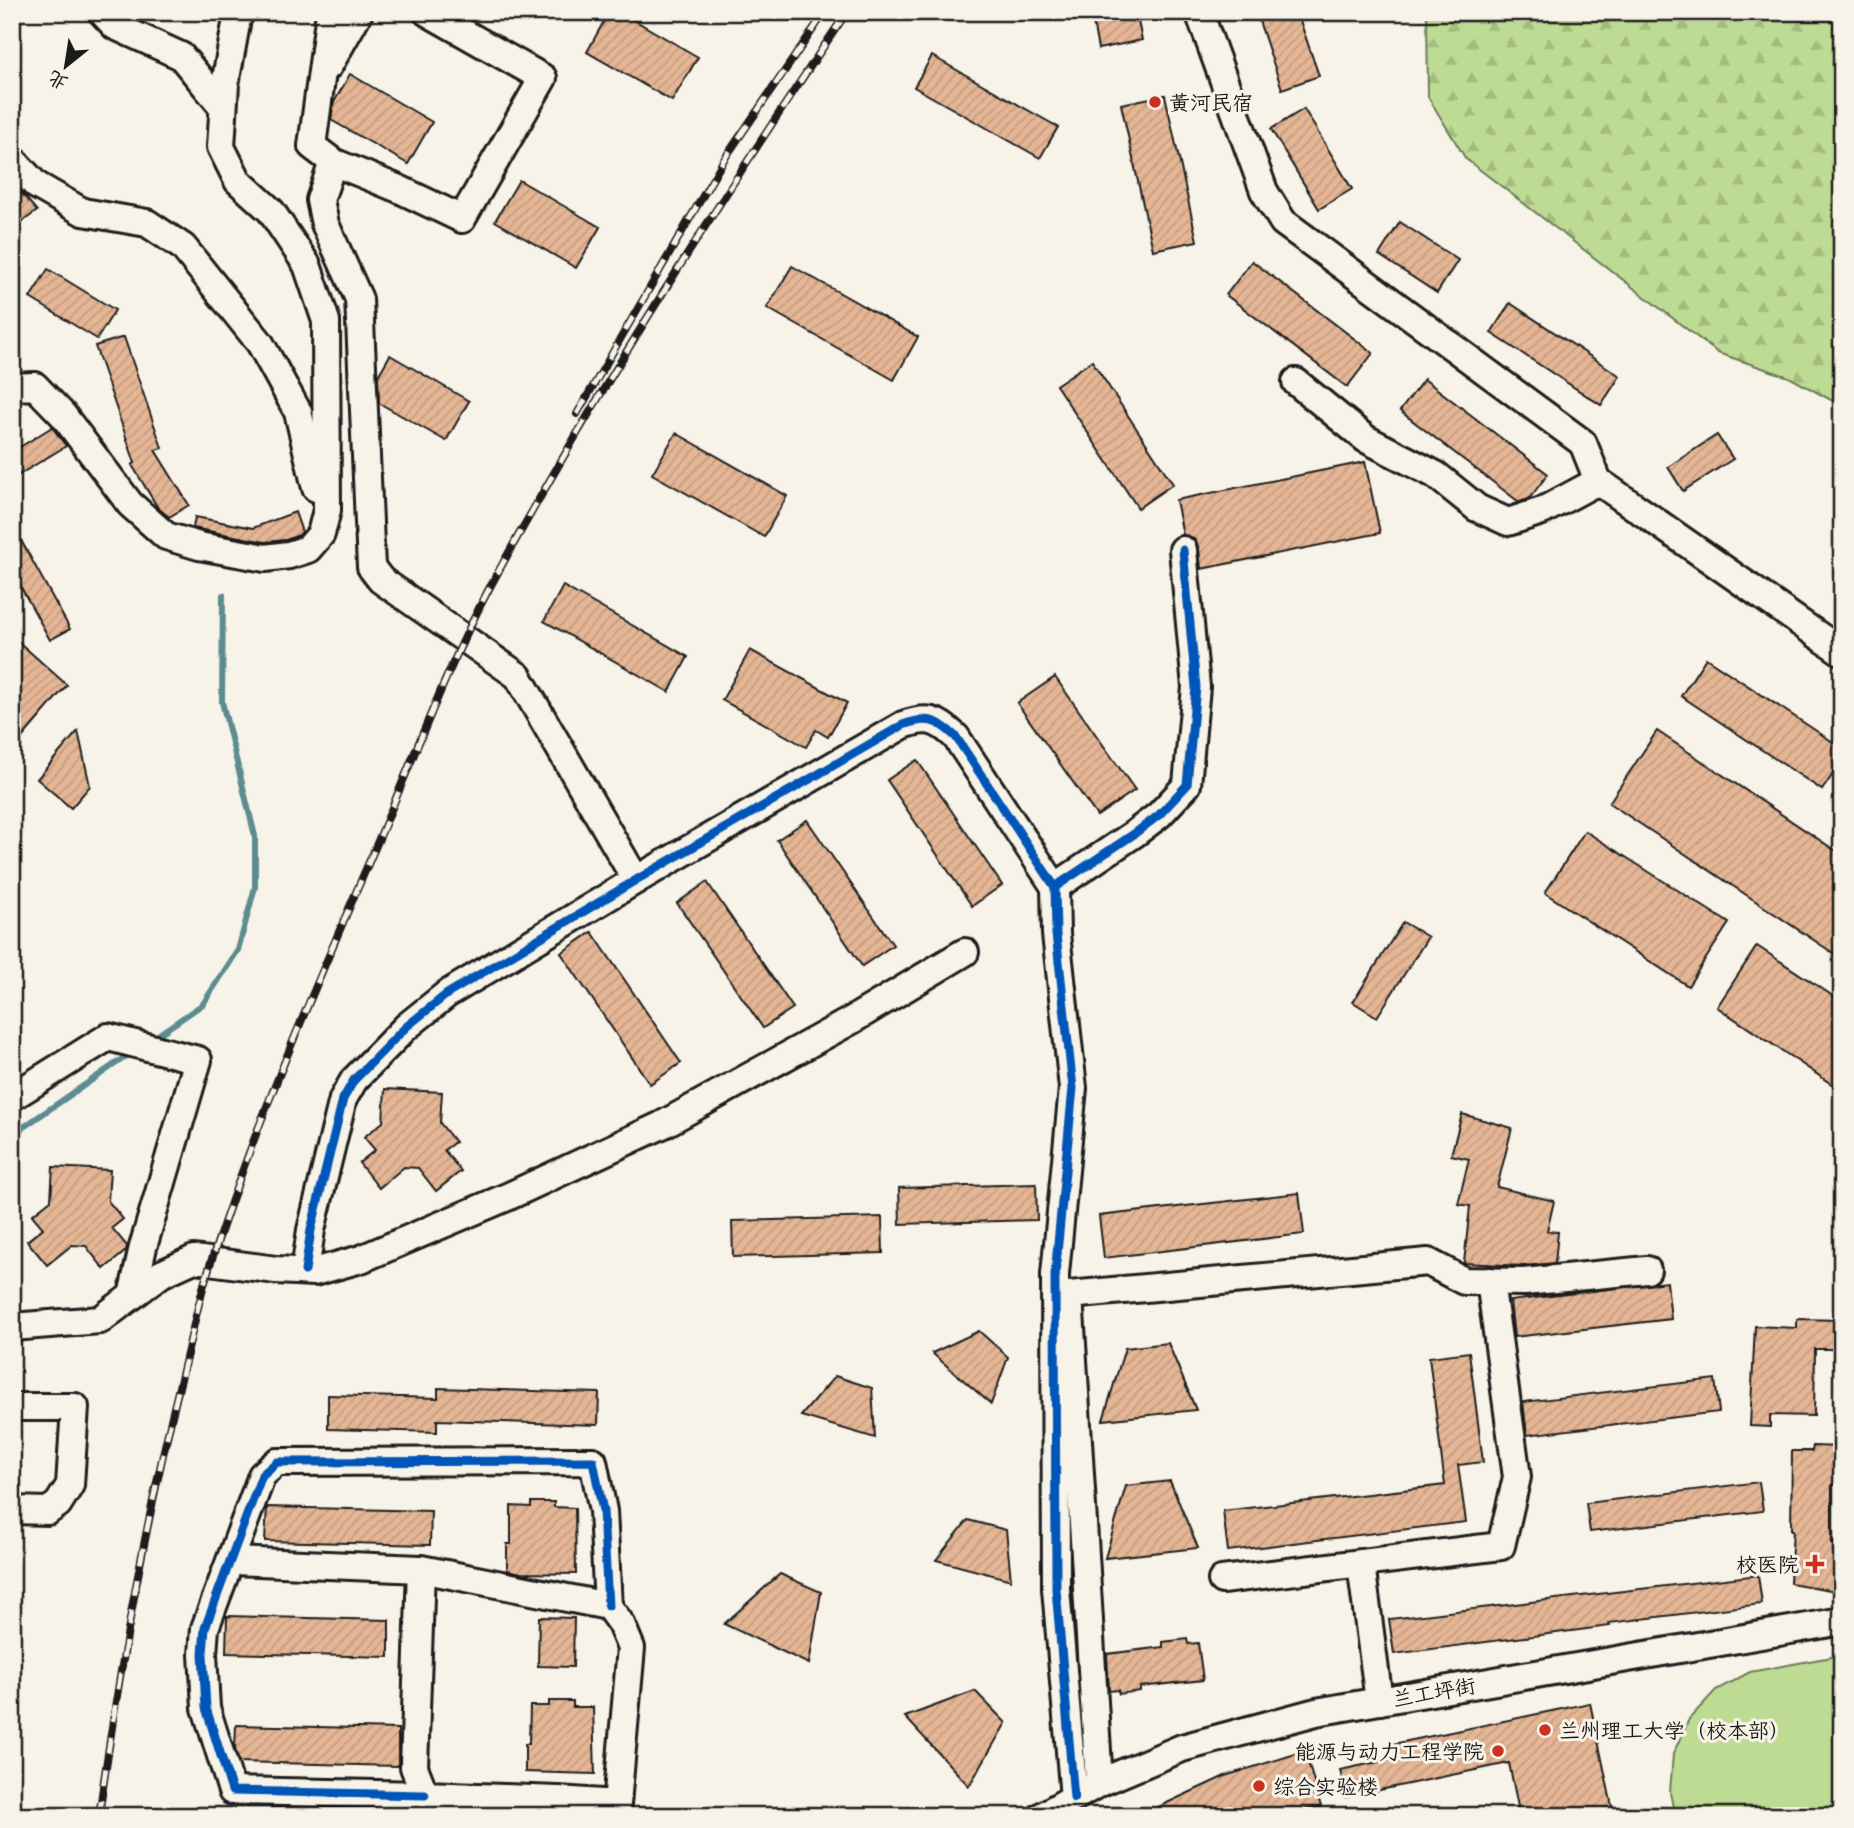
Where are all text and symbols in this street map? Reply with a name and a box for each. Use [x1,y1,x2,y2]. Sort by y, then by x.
north arrow [32,32,102,102]
text: 北 [43,66,72,96]
place label: 黄河民宿 [1169,89,1253,116]
marker: 黄河民宿 [1147,94,1163,110]
place label: 校医院 [1736,1551,1799,1578]
marker: 校医院 [1805,1554,1825,1574]
street label: 兰工坪街 [1390,1671,1478,1713]
place label: 兰州理工大学（校本部） [1559,1717,1790,1744]
marker: 兰州理工大学（校本部） [1537,1722,1553,1738]
place label: 能源与动力工程学院 [1295,1738,1484,1765]
marker: 能源与动力工程学院 [1490,1743,1506,1759]
place label: 综合实验楼 [1273,1773,1378,1800]
marker: 综合实验楼 [1251,1778,1267,1794]

